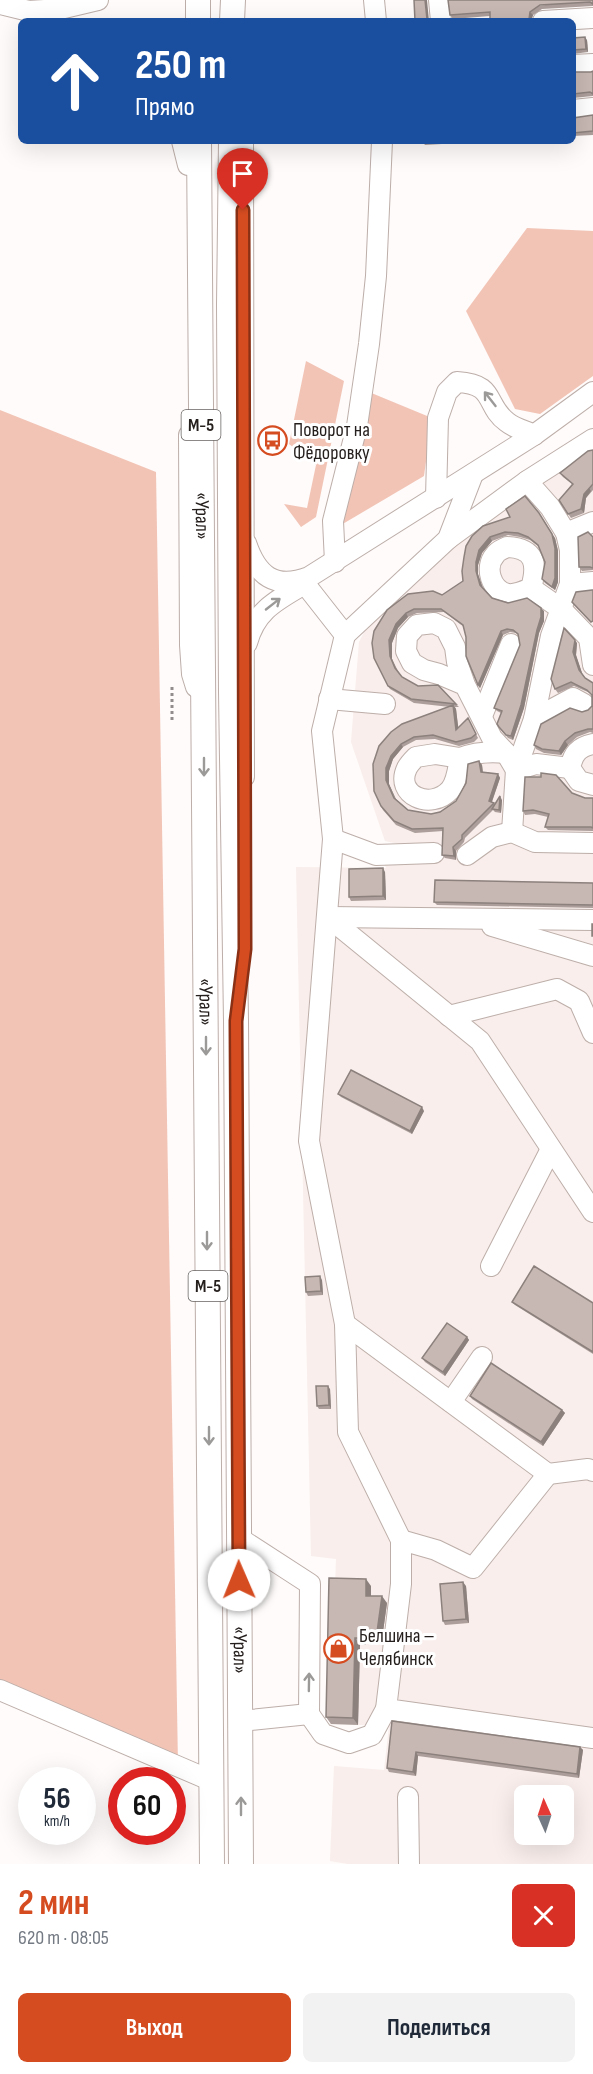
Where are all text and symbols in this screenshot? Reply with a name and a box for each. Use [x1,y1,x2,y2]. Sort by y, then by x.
text: 250 m [135,40,226,91]
icon: ahead [36,42,114,120]
text: Прямо [135,91,195,123]
pin [217,148,268,210]
icon: arrive [226,157,259,190]
one-way arrow [484,392,496,408]
road number: М-5 [182,410,220,440]
place label: Поворот на Фёдоровку [293,418,370,465]
bus stop icon: Поворот на Фёдоровку [256,425,288,457]
street label: «Урал» [190,492,214,540]
one-way arrow [265,598,281,611]
one-way arrow [198,757,210,777]
street label: «Урал» [193,978,218,1026]
one-way arrow [200,1036,212,1056]
one-way arrow [202,1231,213,1251]
road number: М-5 [188,1271,228,1301]
one-way arrow [203,1426,215,1446]
position arrow [207,1548,271,1612]
place label: Белшина – Челябинск [359,1624,435,1671]
street label: «Урал» [228,1626,252,1674]
shop icon: Белшина – Челябинск [322,1632,354,1664]
one-way arrow [303,1672,315,1692]
speed limit sign: 60 [108,1767,186,1845]
text: 56 [43,1781,71,1817]
north arrow [514,1785,574,1845]
map controls [514,1785,574,1845]
one-way arrow [235,1796,247,1816]
text: km/h [44,1812,70,1831]
text: 2 мин [18,1882,89,1925]
button: close [512,1884,575,1947]
text: 620 m · 08:05 [18,1926,109,1950]
button: Выход [18,1993,291,2062]
button: Поделиться [303,1993,575,2062]

